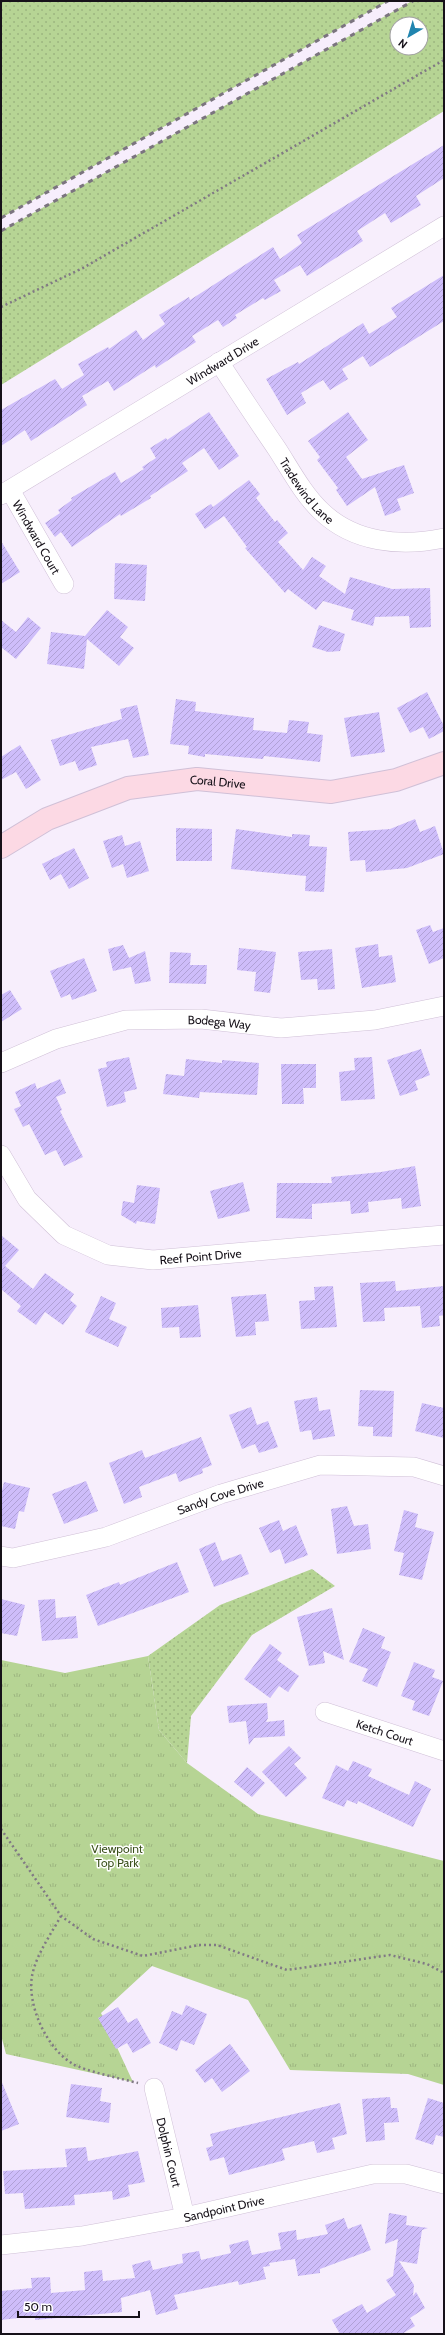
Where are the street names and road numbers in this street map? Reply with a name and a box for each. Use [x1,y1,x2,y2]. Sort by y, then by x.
street label: Windward Drive [184,333,261,388]
street label: Tradewind Lane [277,455,337,527]
street label: Windward Court [10,497,64,576]
street label: Coral Drive [189,772,246,791]
street label: Bodega Way [188,1011,252,1032]
street label: Reef Point Drive [159,1245,242,1267]
street label: Sandy Cove Drive [175,1474,265,1517]
street label: Ketch Court [354,1715,415,1748]
street label: Dolphin Court [154,2116,185,2189]
street label: Sandpoint Drive [182,2192,266,2225]

